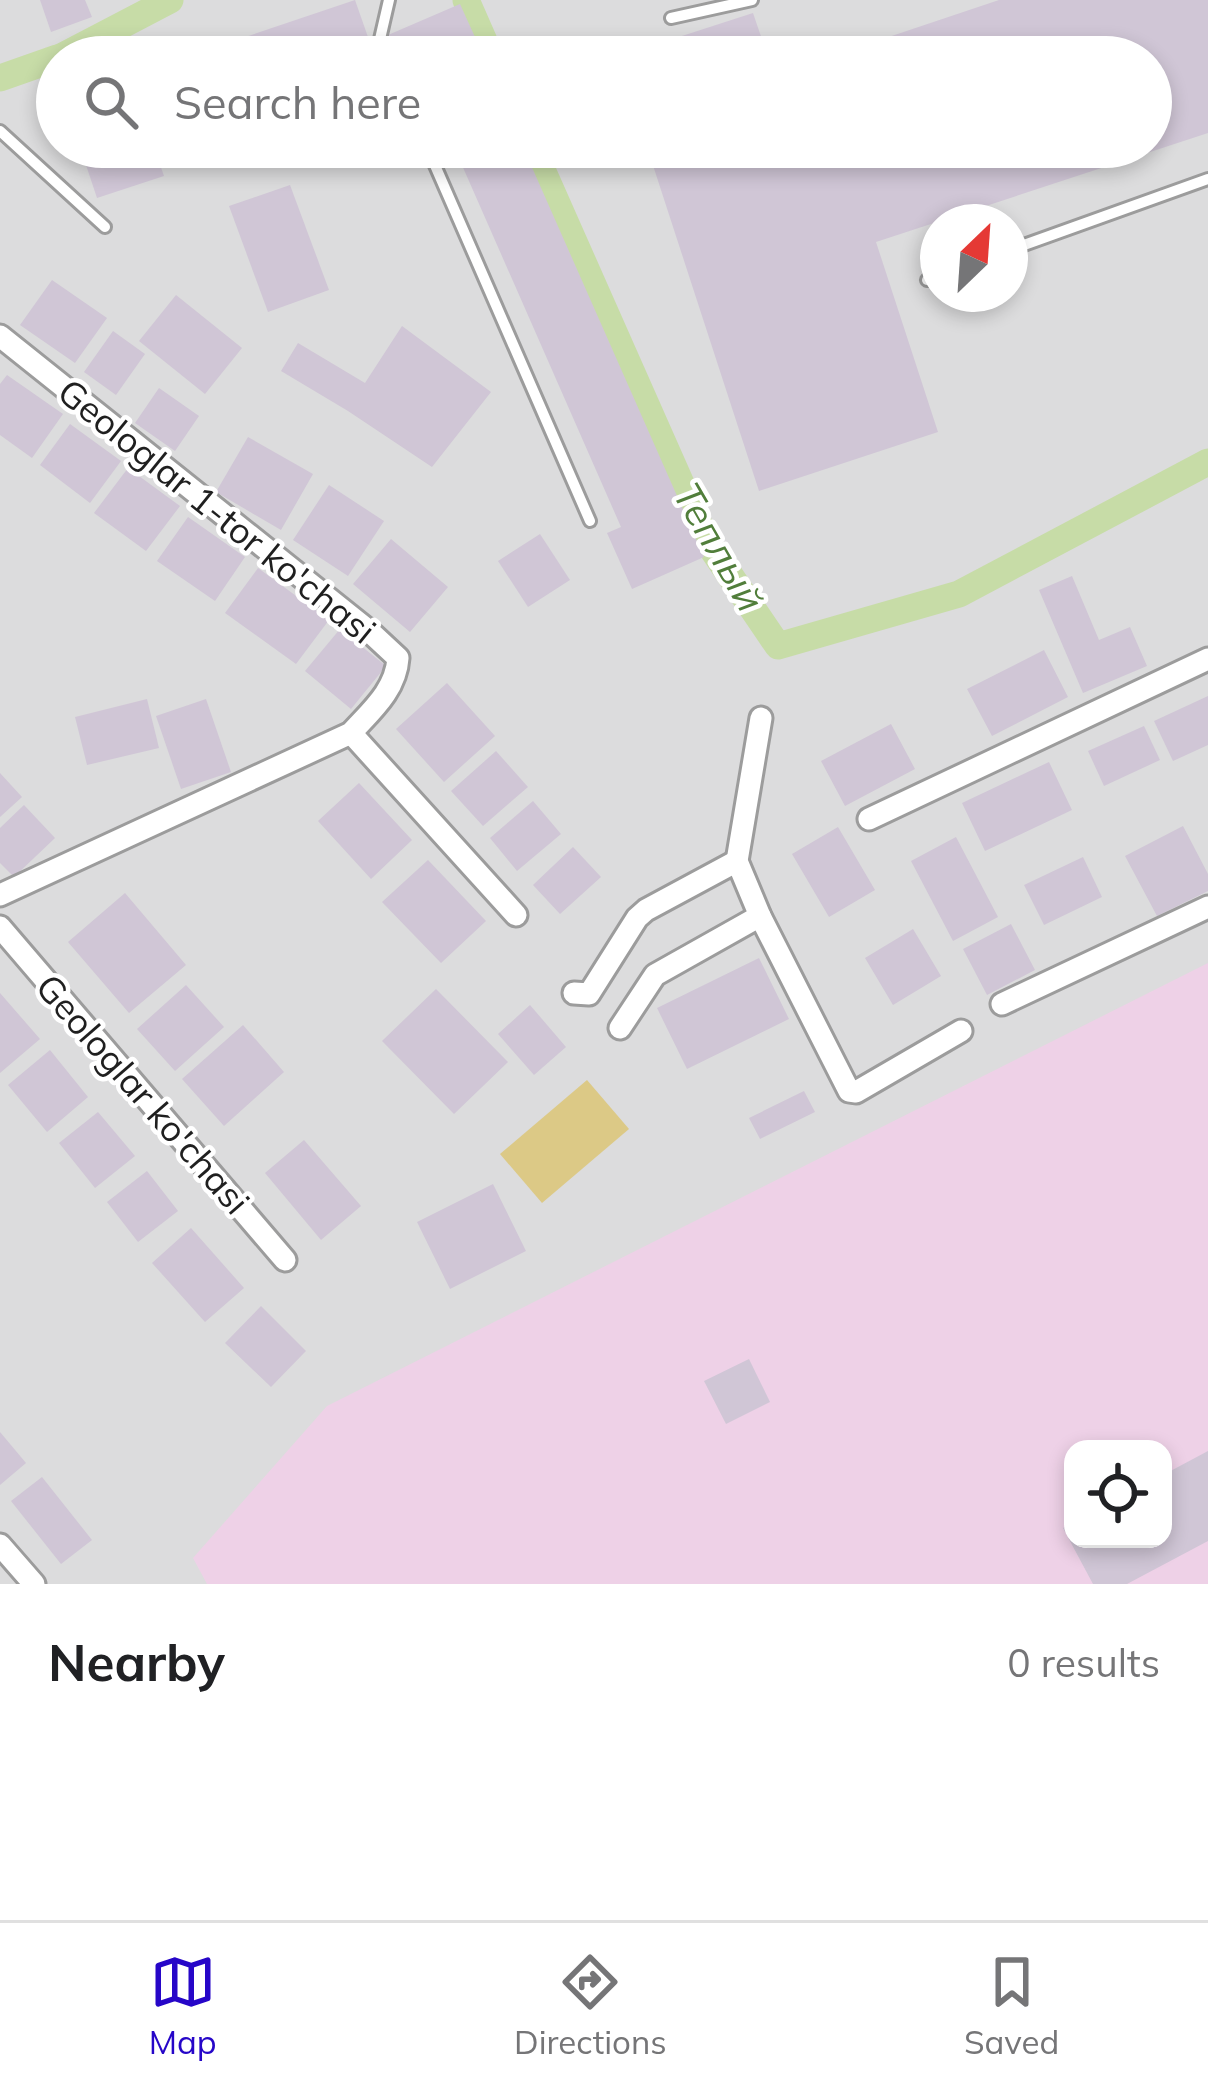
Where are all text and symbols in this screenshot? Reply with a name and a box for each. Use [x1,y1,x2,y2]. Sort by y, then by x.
search box [36,36,1172,168]
icon: search [78,69,144,135]
text: Search here [174,74,421,130]
north arrow [920,204,1028,312]
street label: Geologlar 1-tor ko'chasi [49,369,385,653]
water label: Теплый [663,474,776,620]
street label: Geologlar ko'chasi [27,964,260,1223]
map controls [1064,1440,1172,1548]
button: locate [1064,1440,1172,1548]
text: Nearby [48,1630,225,1694]
text: 0 results [1007,1638,1160,1687]
tab: Map [149,1949,217,2062]
tab: Directions [514,1949,667,2062]
tab: Saved [964,1949,1059,2062]

